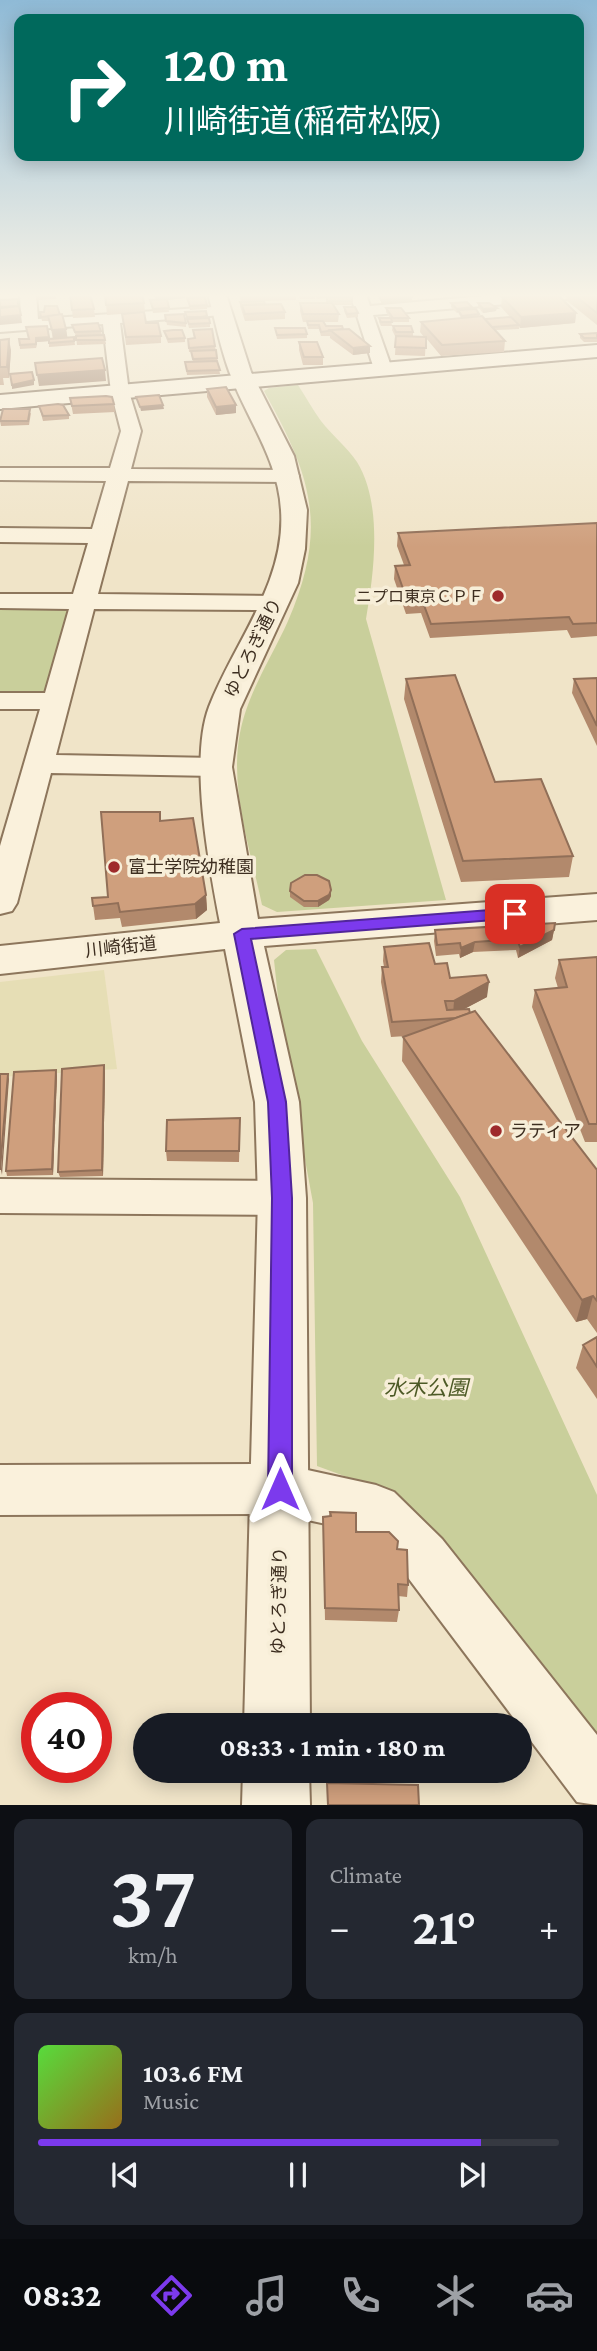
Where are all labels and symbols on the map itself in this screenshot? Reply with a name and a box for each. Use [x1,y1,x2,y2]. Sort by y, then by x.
place label: ニプロ東京ＣＰＦ [356,588,484,605]
marker: ニプロ東京ＣＰＦ [490,588,506,604]
street label: ゆとろぎ通り [220,595,286,701]
place label: 富士学院幼稚園 [128,857,254,877]
marker: 富士学院幼稚園 [106,859,122,875]
pin [485,884,545,944]
street label: 川崎街道 [84,933,158,961]
place label: ラティア [510,1121,581,1141]
marker: ラティア [488,1123,504,1139]
park label: 水木公園 [384,1376,471,1400]
position arrow [243,1452,317,1526]
street label: ゆとろぎ通り [268,1547,290,1655]
speed limit sign: 40 [21,1692,112,1783]

